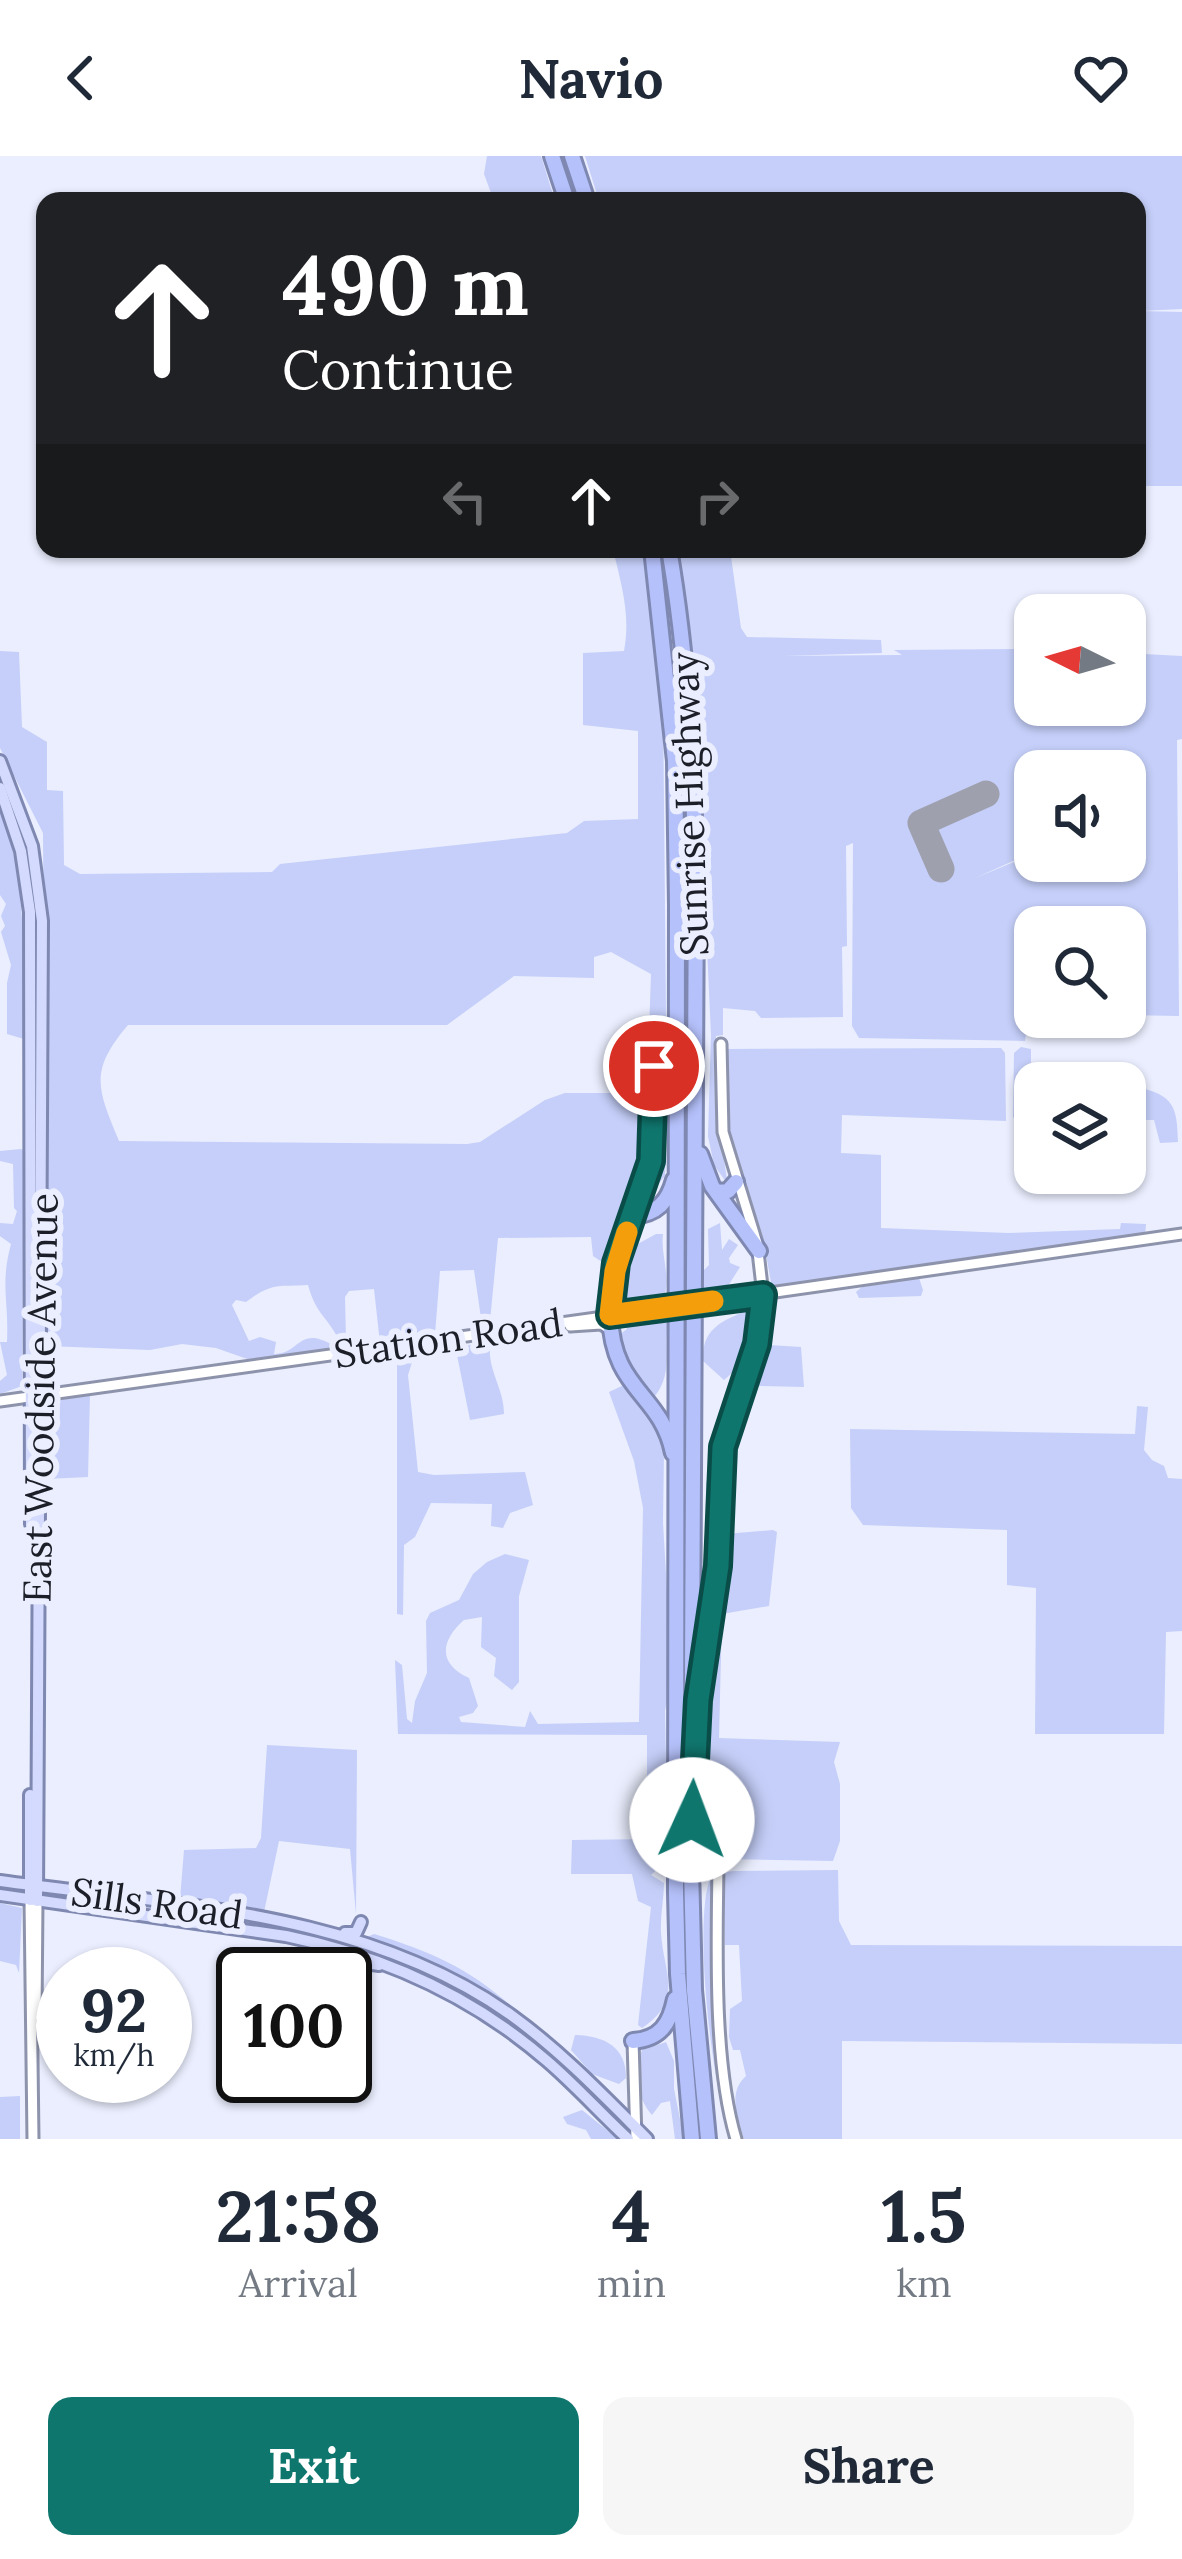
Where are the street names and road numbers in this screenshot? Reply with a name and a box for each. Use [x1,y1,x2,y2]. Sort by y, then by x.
street label: Sunrise Highway [659,651,719,957]
street label: East Woodside Avenue [11,1193,69,1603]
street label: Station Road [331,1297,565,1379]
street label: Sills Road [68,1866,246,1940]

